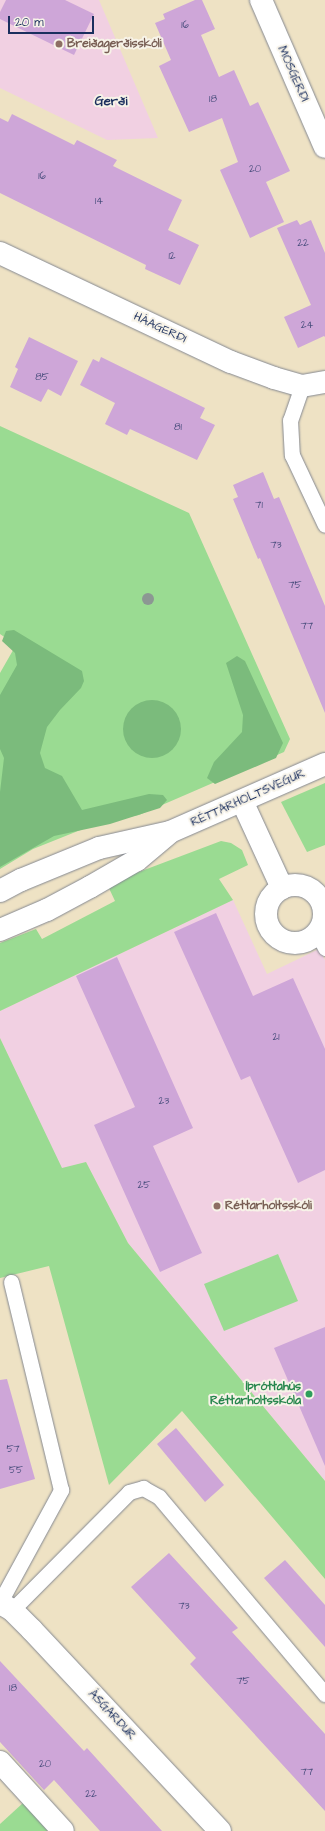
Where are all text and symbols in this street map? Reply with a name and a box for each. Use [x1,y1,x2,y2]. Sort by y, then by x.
scale bar [10,8,96,34]
text: 20 m [15,14,44,31]
house number: 16 [181,20,189,32]
place label: Breiðagerðisskóli [67,37,161,51]
marker: Breiðagerðisskóli [54,39,64,49]
street label: MOSGERÐI [274,44,312,104]
district label: Gerði [95,93,127,109]
house number: 18 [209,94,217,106]
house number: 20 [249,164,261,176]
house number: 16 [38,171,46,183]
house number: 14 [95,196,103,208]
house number: 22 [297,238,309,250]
house number: 12 [168,251,176,263]
street label: HÁAGERÐI [131,310,189,346]
house number: 24 [301,320,313,332]
house number: 85 [35,372,49,384]
house number: 81 [174,422,182,434]
house number: 71 [255,500,263,512]
house number: 73 [270,540,282,552]
house number: 75 [288,580,302,592]
house number: 77 [301,621,313,633]
street label: RÉTTARHOLTSVEGUR [188,766,308,830]
house number: 21 [272,1032,280,1044]
house number: 23 [159,1096,169,1108]
house number: 25 [138,1180,150,1192]
place label: Réttarholtsskóli [225,1199,312,1213]
marker: Réttarholtsskóli [212,1201,222,1211]
place label: Íþróttahús Réttarholtsskóla [210,1380,301,1408]
marker: Íþróttahús Réttarholtsskóla [304,1389,314,1399]
house number: 57 [6,1444,20,1456]
house number: 55 [9,1465,23,1477]
house number: 73 [178,1601,190,1613]
house number: 75 [236,1676,250,1688]
house number: 18 [9,1683,17,1695]
street label: ÁSGARÐUR [85,1687,139,1743]
house number: 20 [39,1759,51,1771]
house number: 77 [301,1767,313,1779]
house number: 22 [85,1789,97,1801]

